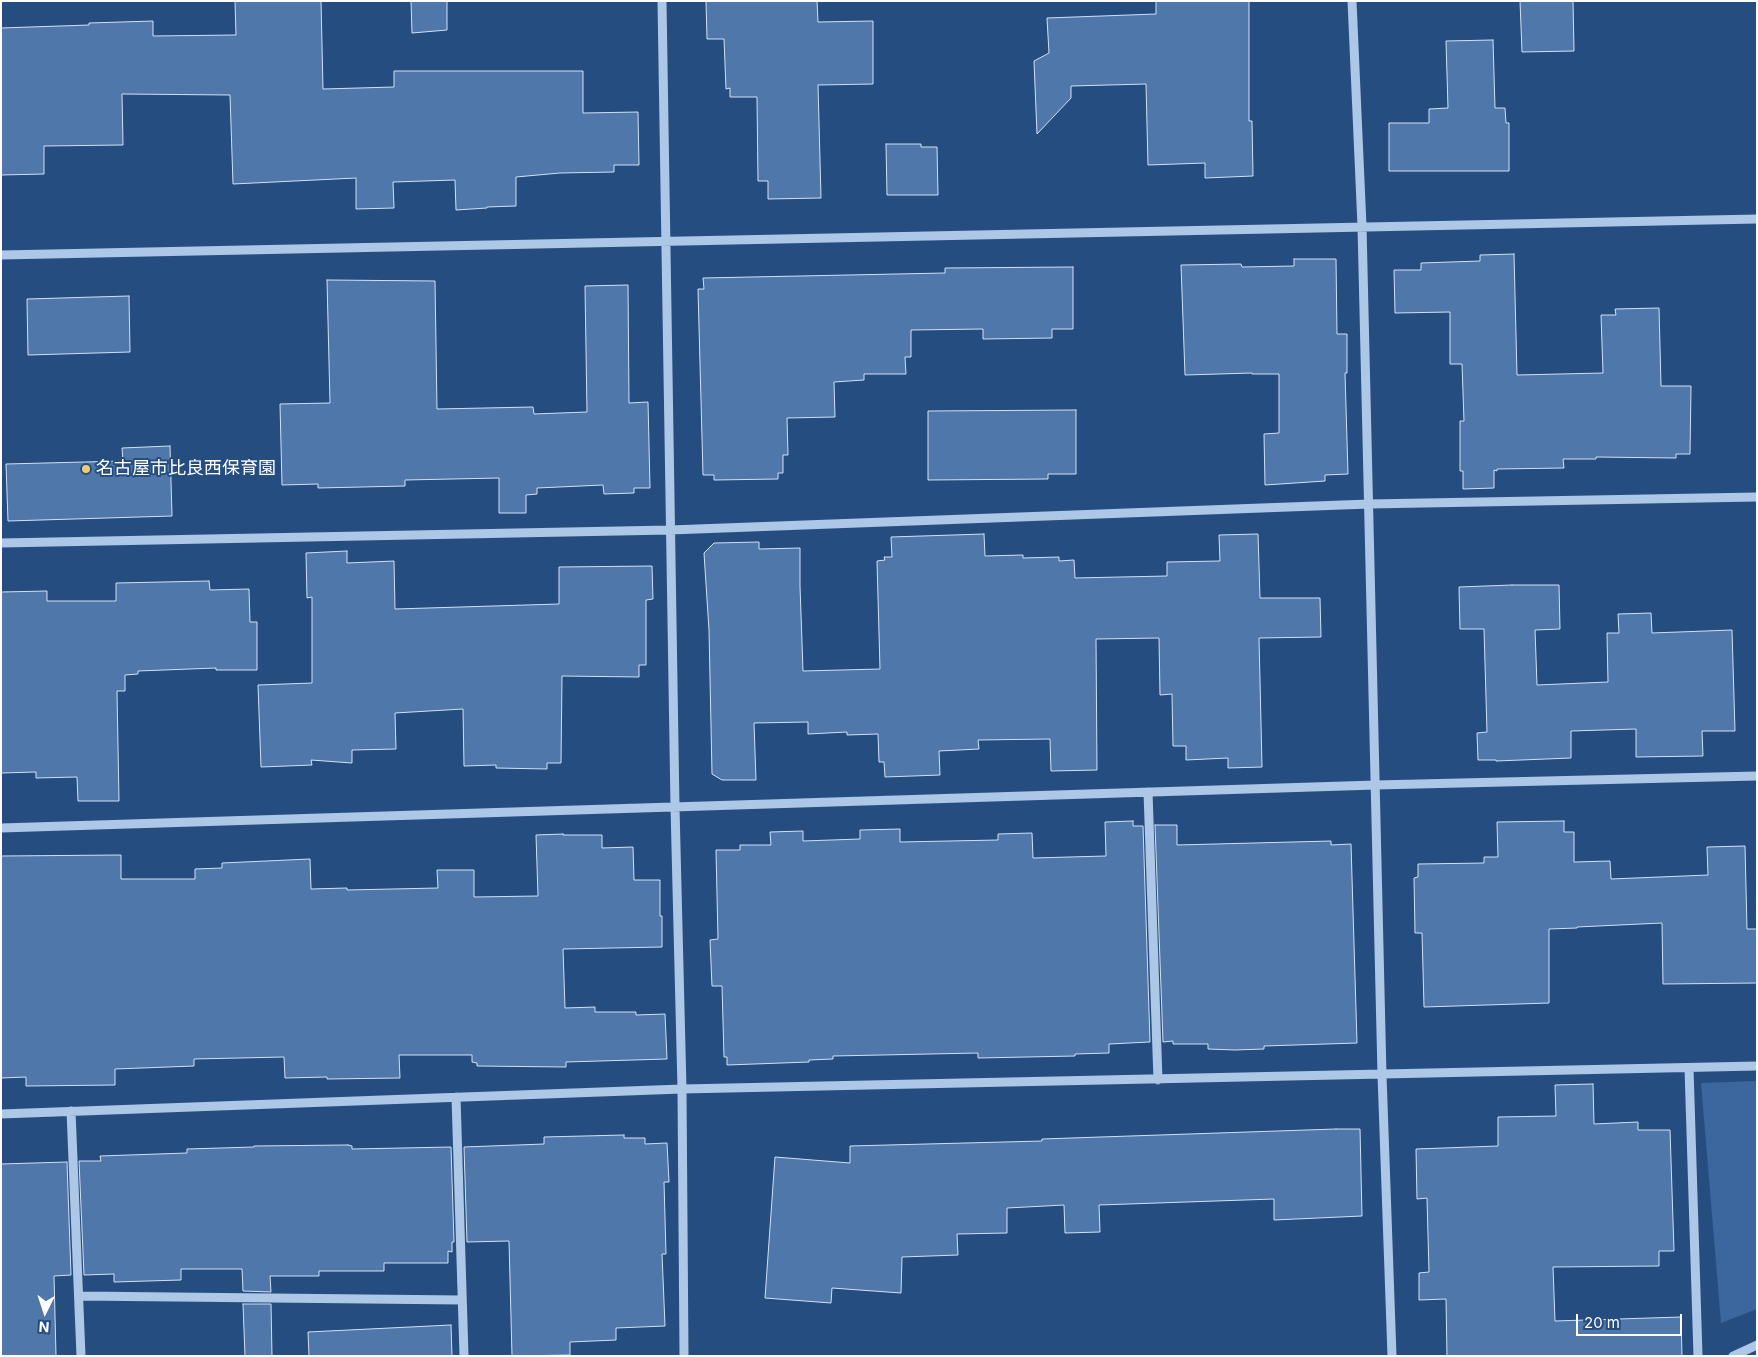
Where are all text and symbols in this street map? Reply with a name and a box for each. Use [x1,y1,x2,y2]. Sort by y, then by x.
place label: 名古屋市比良西保育園 [96,458,276,480]
marker: 名古屋市比良西保育園 [80,463,92,475]
north arrow [20,1287,70,1337]
scale bar [1578,1304,1684,1336]
text: 20 m [1584,1313,1620,1332]
text: N [38,1319,50,1336]

